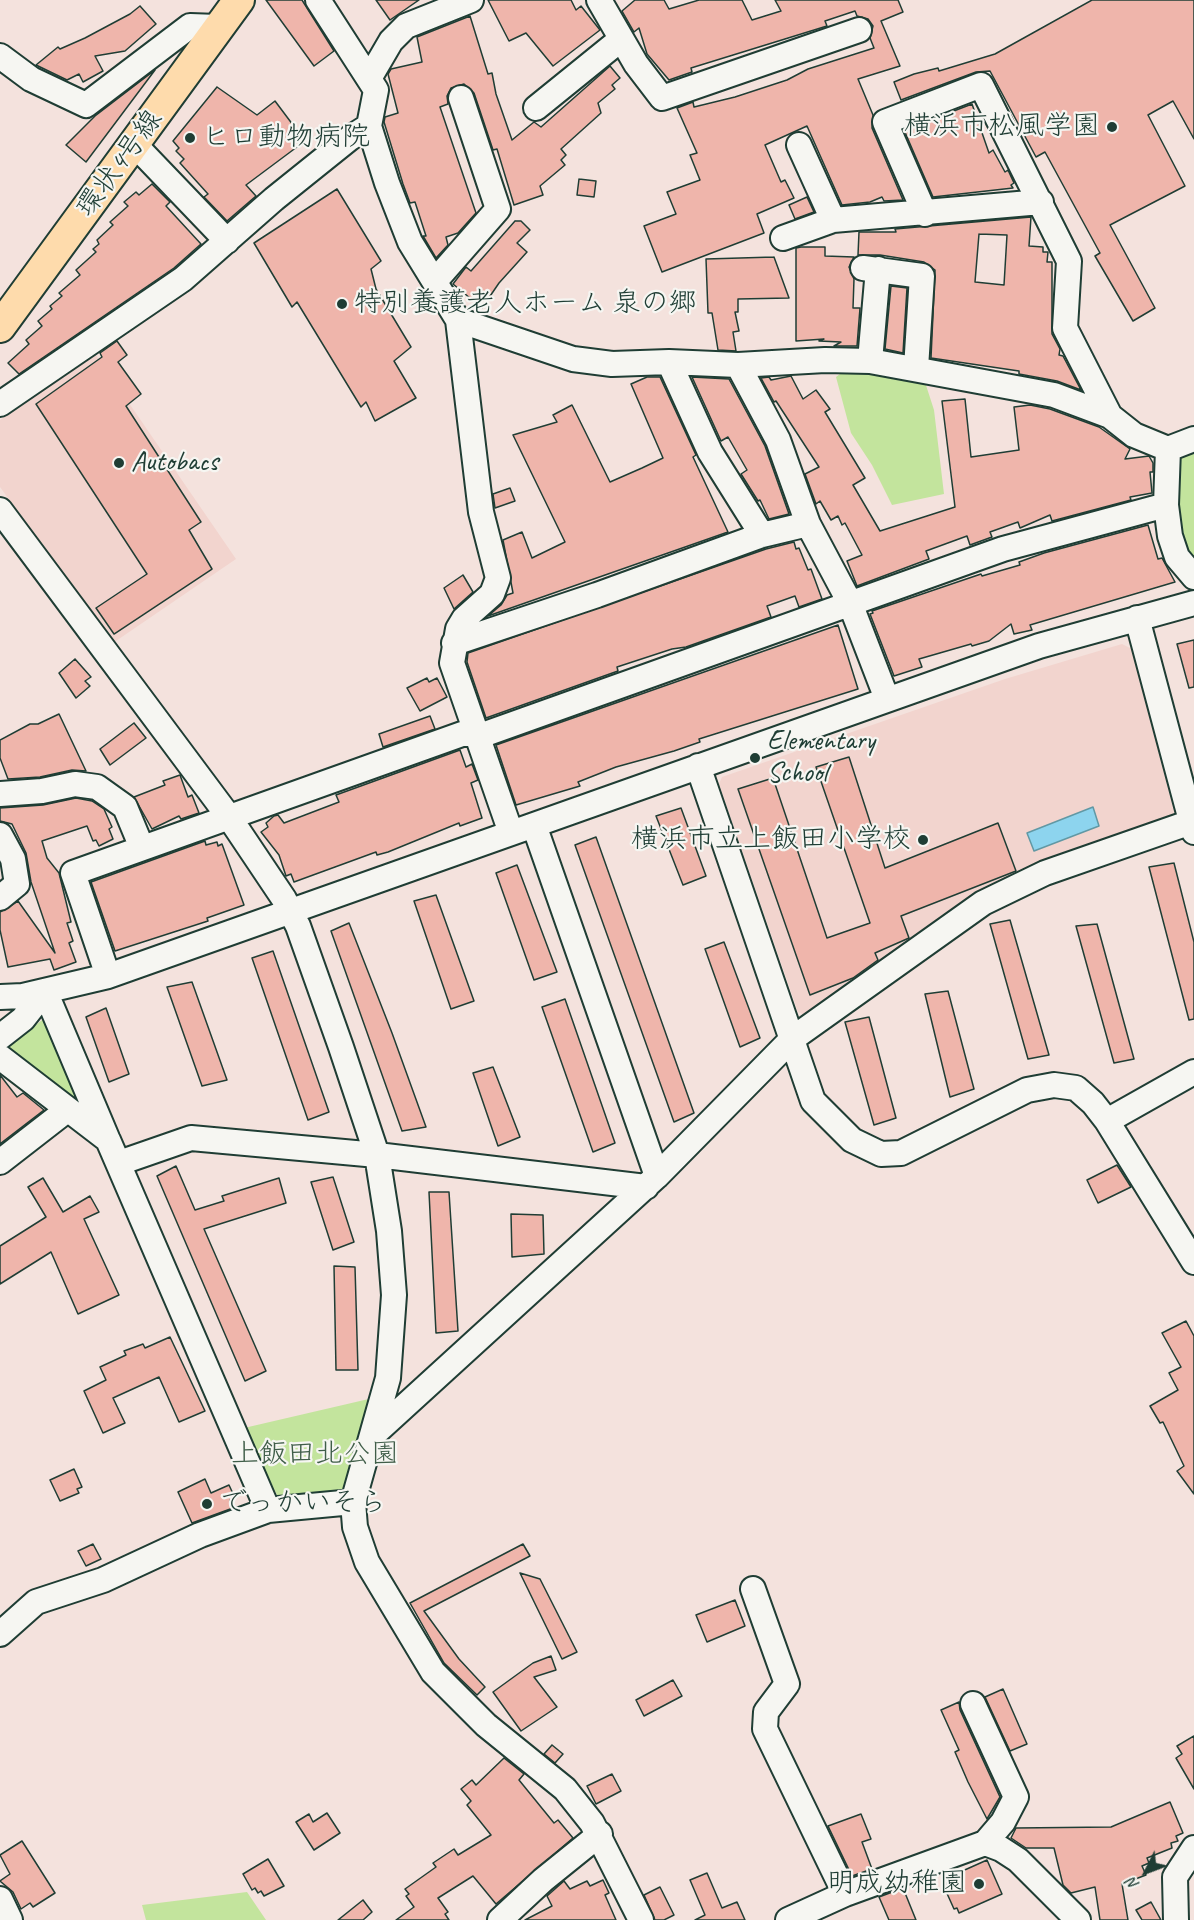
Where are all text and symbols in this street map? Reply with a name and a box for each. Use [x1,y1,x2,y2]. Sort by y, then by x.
street label: 環状4号線 [70,104,170,224]
place label: 横浜市松風学園 [904,110,1100,144]
marker: 横浜市松風学園 [1105,120,1119,134]
place label: ヒロ動物病院 [202,121,370,155]
marker: ヒロ動物病院 [183,131,197,145]
place label: 特別養護老人ホーム 泉の郷 [354,287,697,321]
marker: 特別養護老人ホーム 泉の郷 [335,297,349,311]
place label: Autobacs [131,446,218,480]
marker: Autobacs [112,456,126,470]
place label: Elementary School [767,725,875,791]
marker: Elementary School [748,751,762,765]
place label: 横浜市立上飯田小学校 [631,823,911,857]
marker: 横浜市立上飯田小学校 [916,833,930,847]
park label: 上飯田北公園 [231,1438,399,1472]
place label: でっかいそら [219,1487,387,1521]
marker: でっかいそら [200,1497,214,1511]
north arrow [1116,1842,1176,1902]
place label: 明成幼稚園 [827,1867,967,1901]
text: N [1122,1874,1143,1894]
marker: 明成幼稚園 [972,1877,986,1891]

